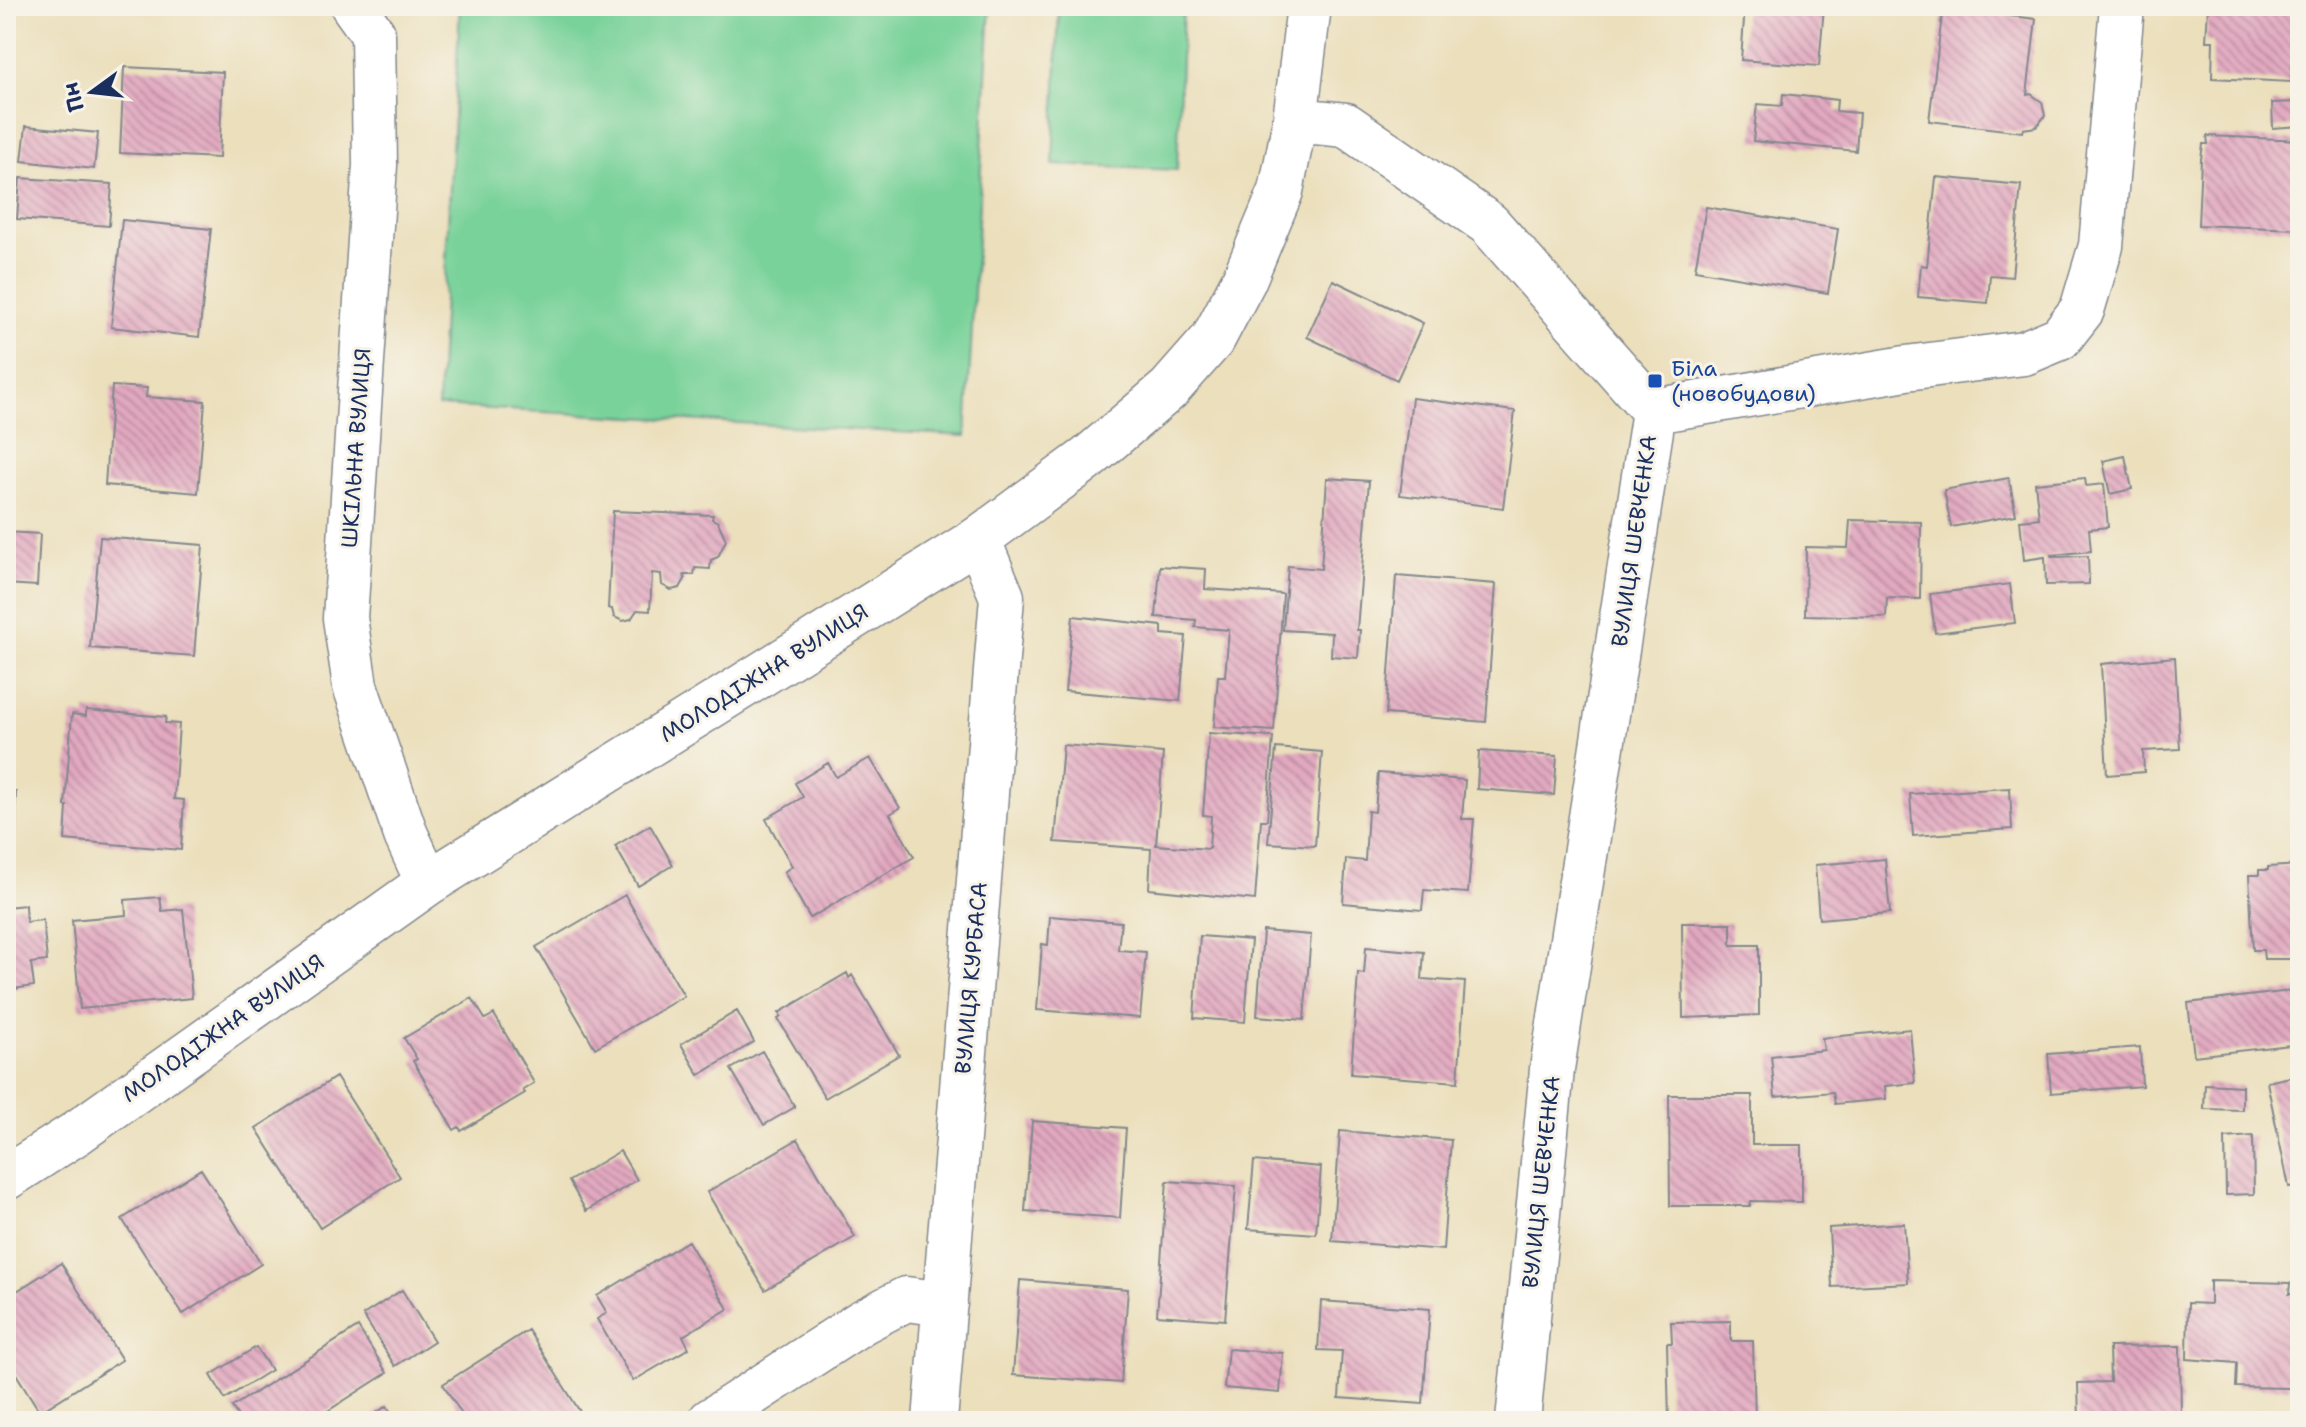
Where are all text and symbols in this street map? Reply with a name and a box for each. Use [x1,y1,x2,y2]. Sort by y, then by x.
north arrow [52,52,132,132]
text: Пн [55,79,91,115]
street label: ШКІЛЬНА ВУЛИЦЯ [335,347,377,549]
place label: Біла (новобудови) [1671,354,1816,408]
marker: Біла (новобудови) [1646,372,1664,390]
street label: ВУЛИЦЯ ШЕВЧЕНКА [1605,433,1663,649]
street label: МОЛОДІЖНА ВУЛИЦЯ [654,597,874,749]
street label: ВУЛИЦЯ КУРБАСА [948,881,994,1075]
street label: МОЛОДІЖНА ВУЛИЦЯ [116,947,330,1109]
street label: ВУЛИЦЯ ШЕВЧЕНКА [1515,1074,1567,1290]

